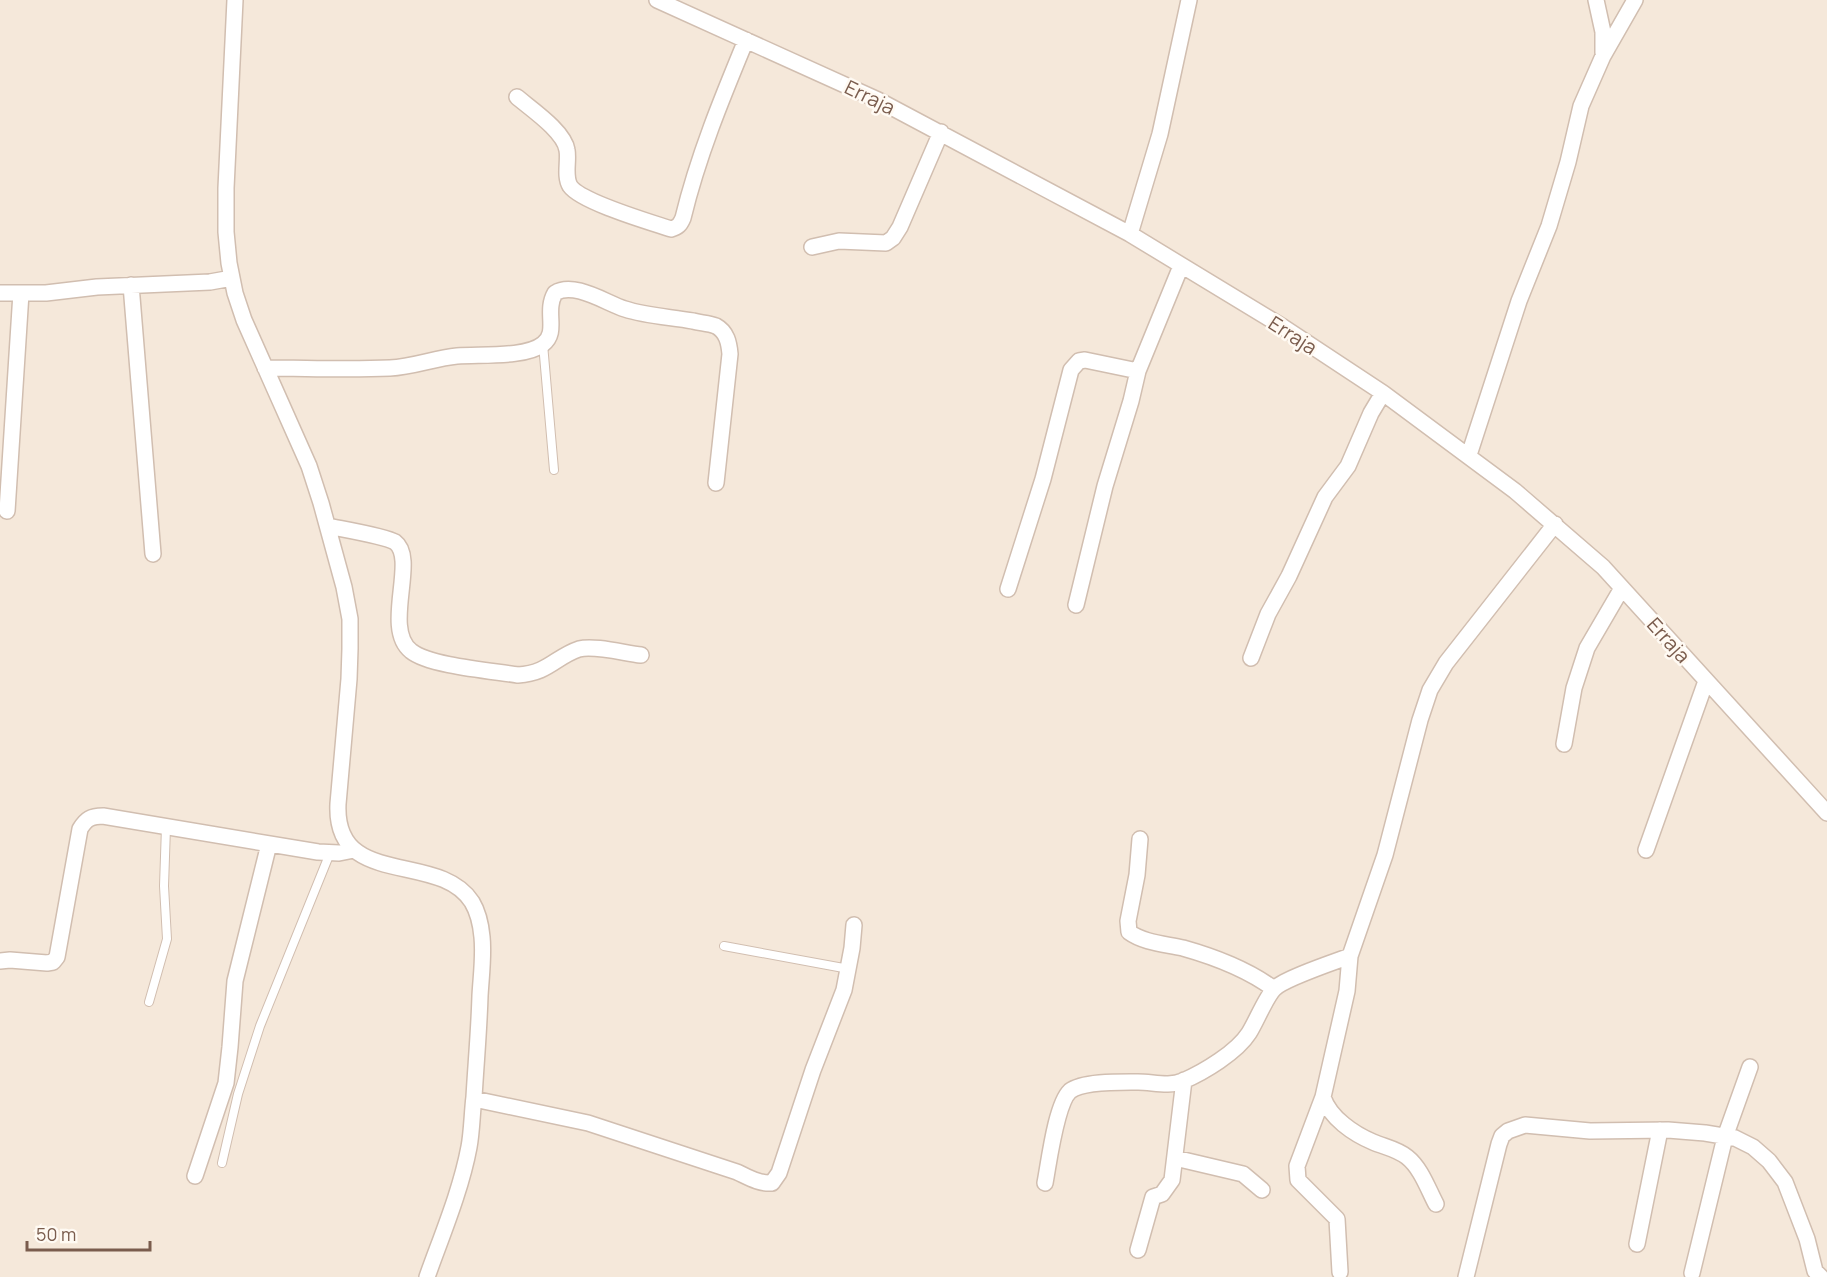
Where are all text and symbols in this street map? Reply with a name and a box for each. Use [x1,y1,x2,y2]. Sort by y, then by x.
street label: Erraja [840,73,900,121]
street label: Erraja [1264,309,1322,361]
street label: Erraja [1641,611,1697,669]
scale bar [27,1214,150,1252]
text: 50 m [36,1222,76,1246]

